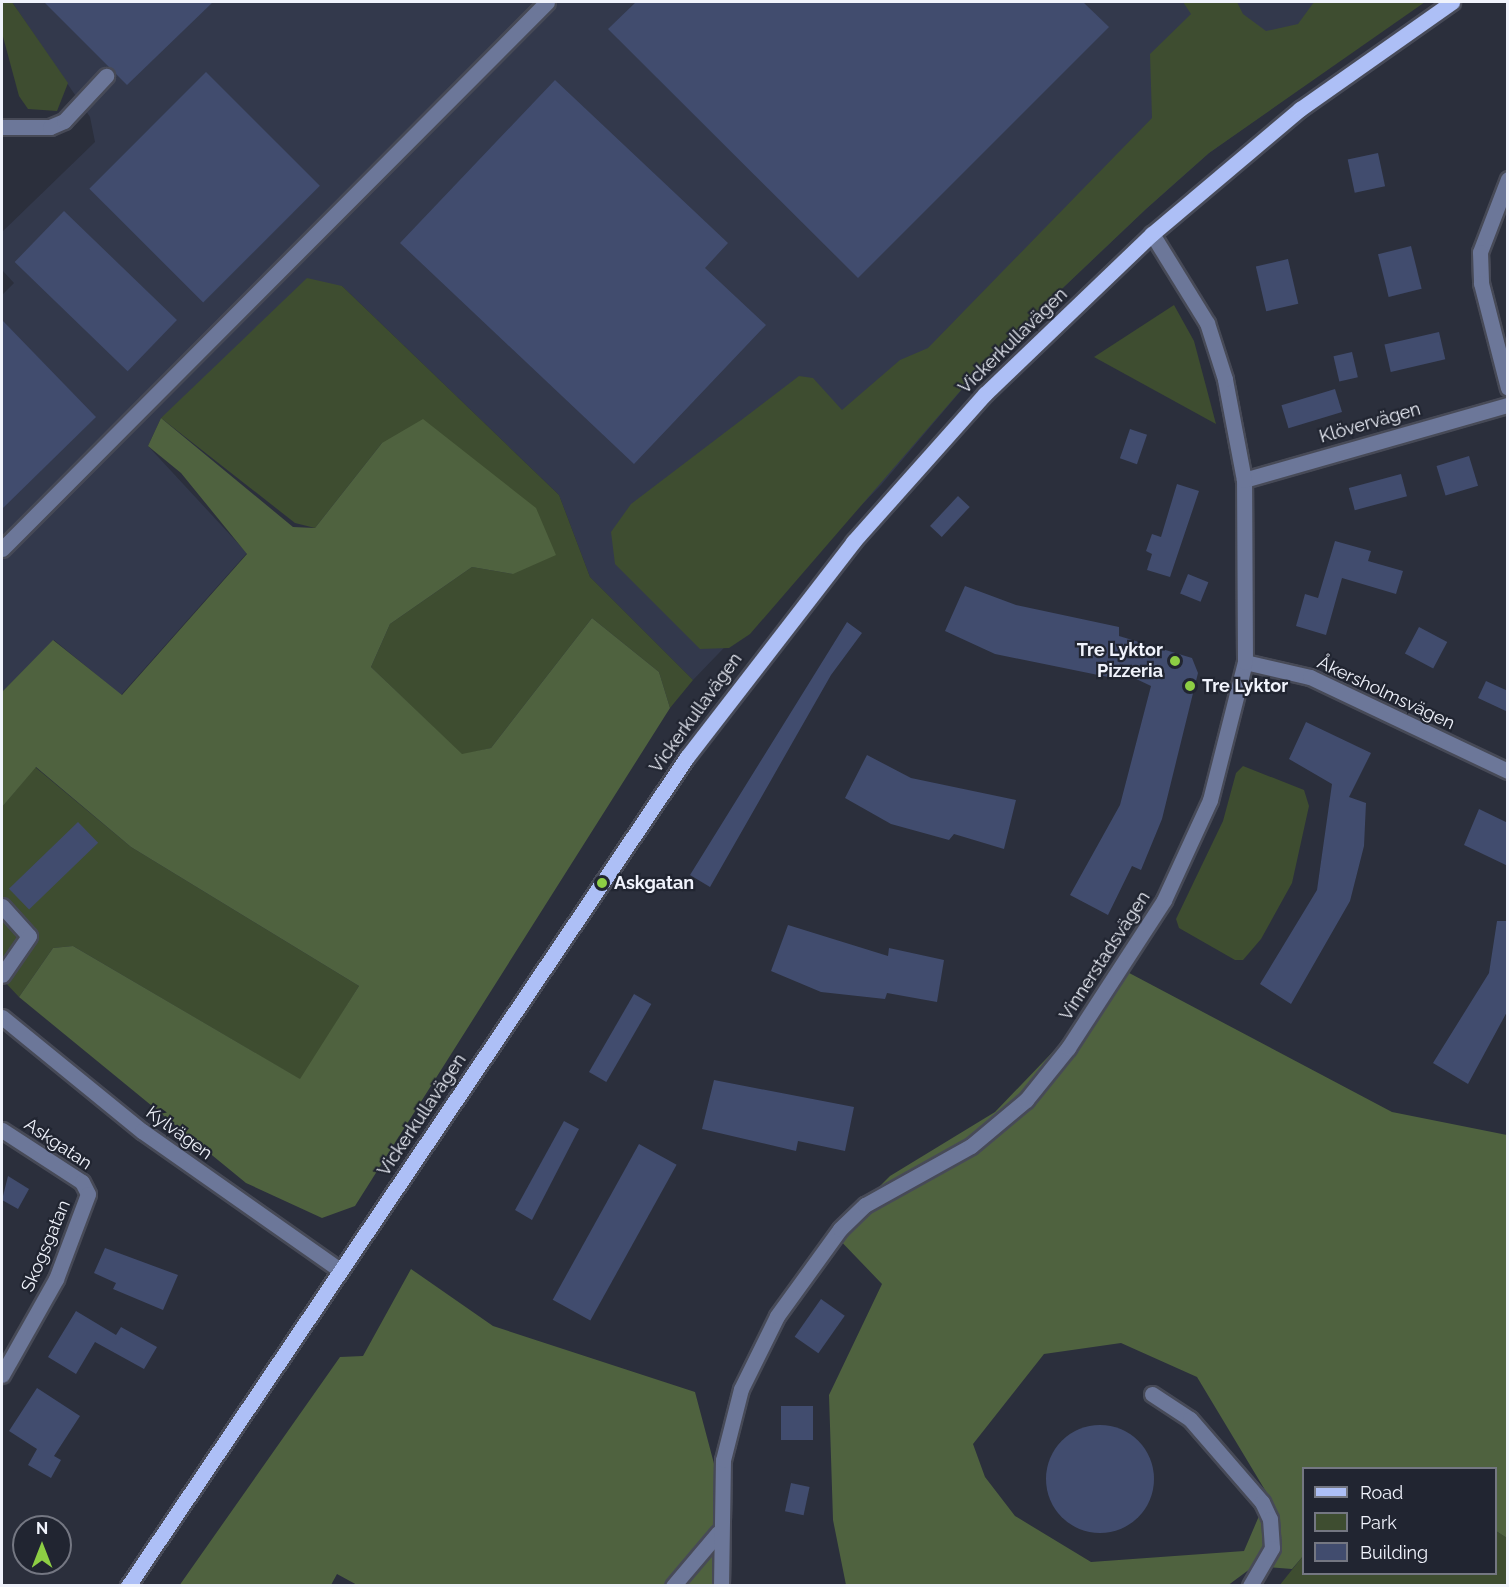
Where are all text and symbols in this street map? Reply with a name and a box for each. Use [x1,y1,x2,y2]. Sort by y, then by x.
street label: Vickerkullavägen [954,284,1072,398]
street label: Klövervägen [1317,398,1423,448]
place label: Tre Lyktor Pizzeria [1077,640,1163,682]
street label: Vickerkullavägen [645,649,747,777]
street label: Åkersholmsvägen [1314,652,1458,734]
marker: Tre Lyktor Pizzeria [1168,654,1182,668]
place label: Tre Lyktor [1202,675,1288,697]
marker: Tre Lyktor [1183,679,1197,693]
place label: Askgatan [614,872,694,894]
marker: Askgatan [595,876,609,890]
street label: Vinnerstadsvägen [1055,887,1155,1025]
street label: Vickerkullavägen [373,1050,471,1180]
street label: Kylvägen [142,1102,216,1164]
street label: Askgatan [20,1114,96,1174]
street label: Skogsgatan [17,1197,75,1295]
legend [1302,1467,1497,1575]
text: Road [1360,1482,1403,1503]
text: Park [1360,1512,1397,1533]
north arrow [12,1515,72,1575]
text: N [36,1519,48,1538]
text: Building [1360,1542,1428,1563]

